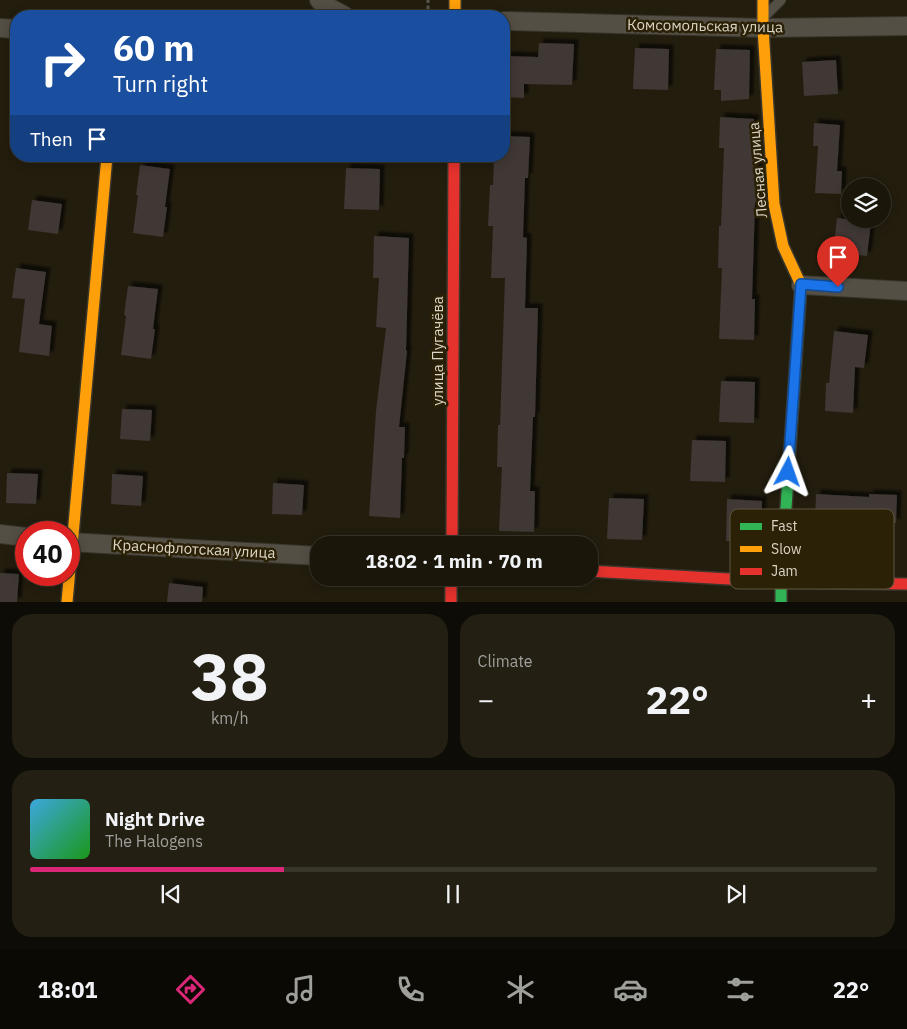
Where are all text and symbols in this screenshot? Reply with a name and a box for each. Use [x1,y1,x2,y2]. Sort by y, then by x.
street label: Комсомольская улица [627,15,783,36]
text: 60 m [113,25,195,71]
icon: right [30,30,95,95]
text: Turn right [113,69,208,98]
street label: Лесная улица [744,121,771,219]
icon: arrive [83,125,111,153]
text: Then [30,127,73,151]
map controls [841,178,891,228]
button: layers [841,178,891,228]
pin [817,236,859,287]
icon: arrive [824,243,852,271]
street label: улица Пугачёва [428,296,447,406]
position arrow [761,445,813,497]
legend [730,509,894,589]
text: Fast [771,517,797,535]
speed limit sign: 40 [15,521,80,586]
street label: Краснофлотская улица [112,535,276,562]
text: Slow [771,540,802,558]
text: 18:02 · 1 min · 70 m [365,549,543,573]
text: Jam [771,562,798,580]
text: 38 [191,633,269,718]
text: Climate [478,651,533,671]
text: 22° [646,675,709,724]
text: − [478,681,494,718]
text: + [860,681,877,718]
text: km/h [211,708,249,728]
text: Night Drive [105,807,205,831]
text: The Halogens [105,831,203,851]
icon: previous [157,880,185,908]
icon: pause [439,880,467,908]
icon: next [722,880,750,908]
icon: directions [173,972,208,1007]
icon: music [283,972,318,1007]
icon: phone [393,972,428,1007]
icon: climate [503,972,538,1007]
icon: car [613,972,648,1007]
icon: filters [723,972,758,1007]
text: 18:01 [38,975,98,1004]
text: 22° [833,975,869,1004]

